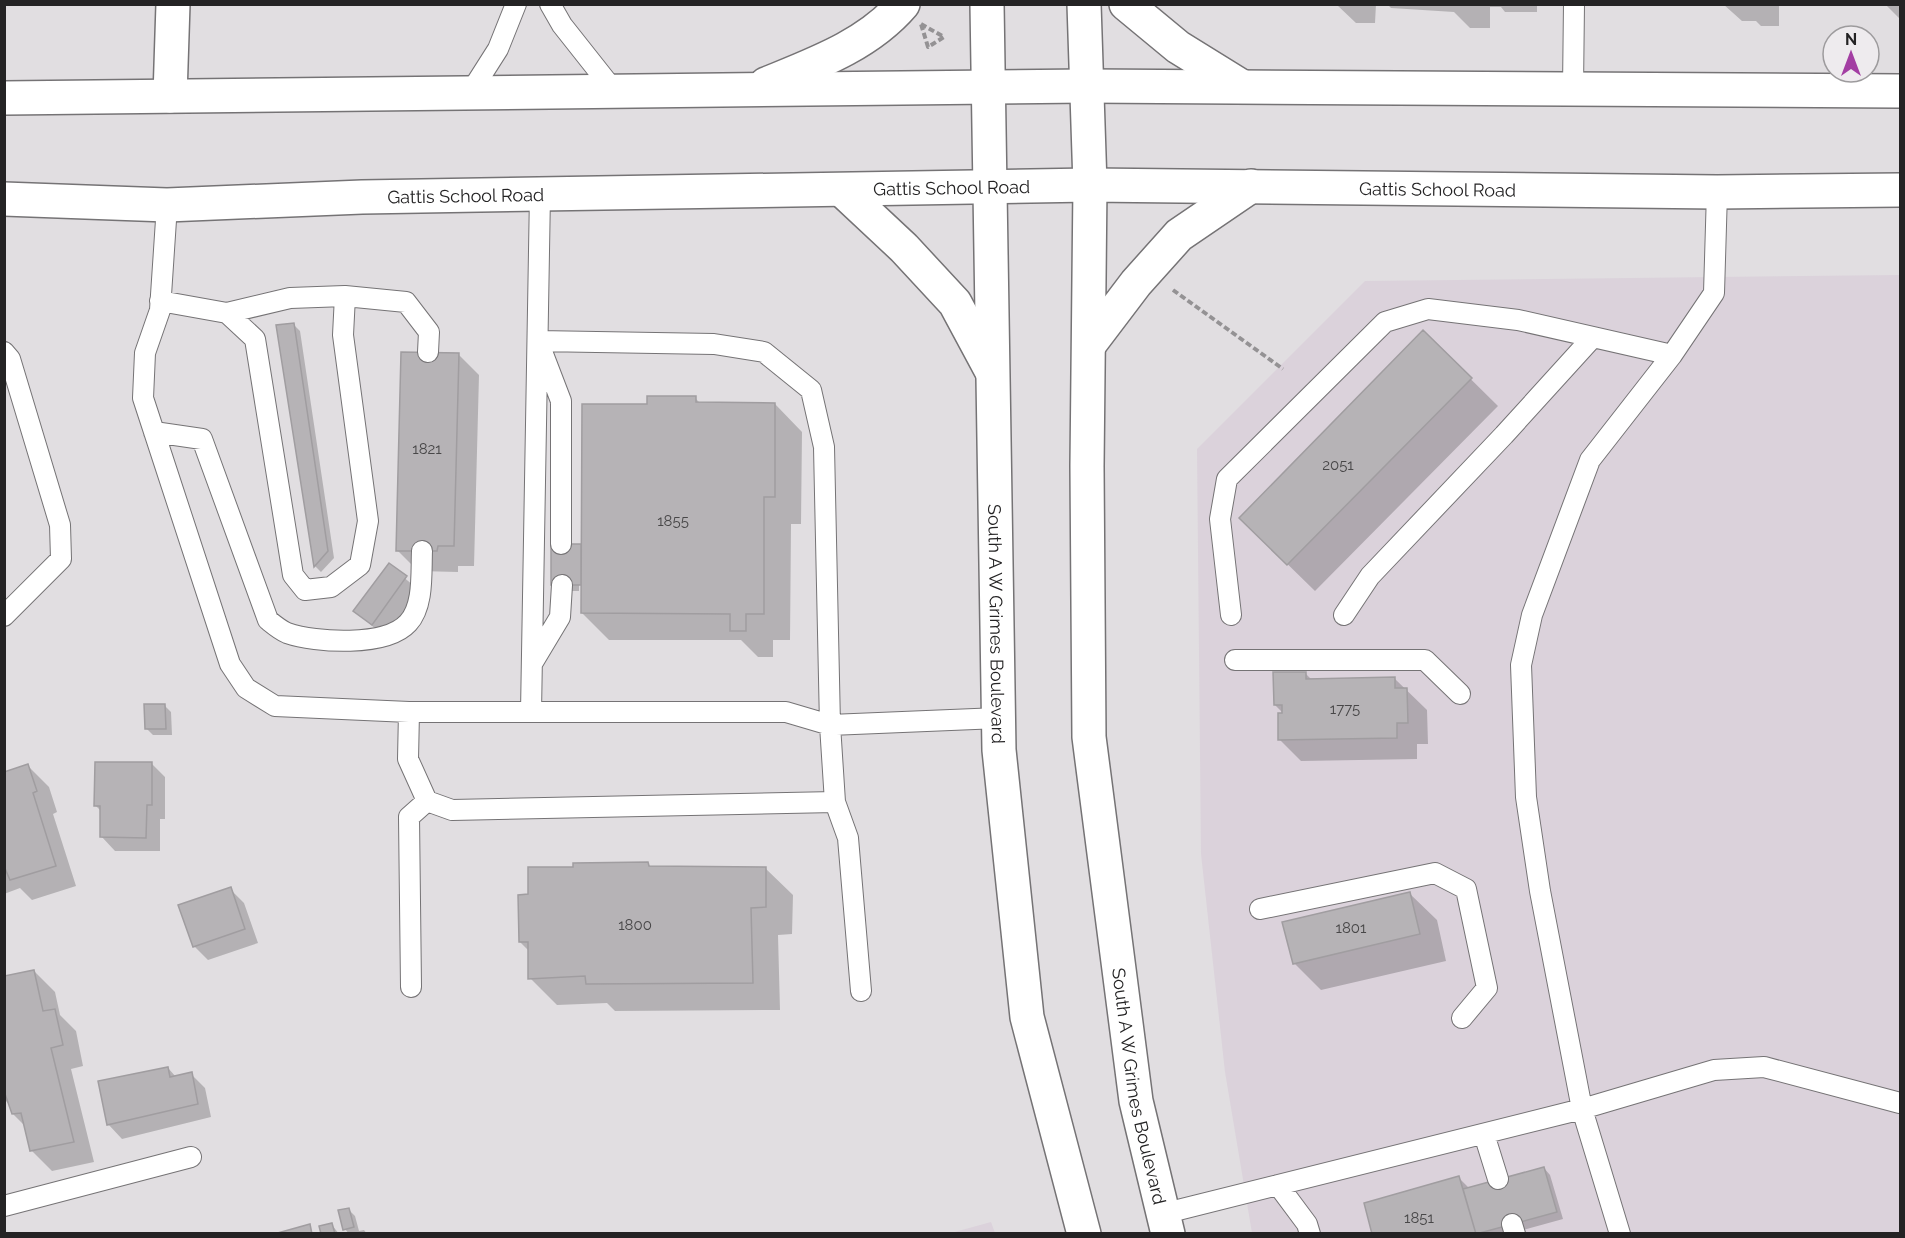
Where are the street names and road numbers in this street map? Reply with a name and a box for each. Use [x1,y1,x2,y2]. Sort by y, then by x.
street label: Gattis School Road [873,175,1030,199]
street label: Gattis School Road [1359,178,1516,200]
street label: Gattis School Road [387,183,544,207]
street label: South A W Grimes Boulevard [985,504,1009,744]
street label: South A W Grimes Boulevard [1108,967,1171,1206]

